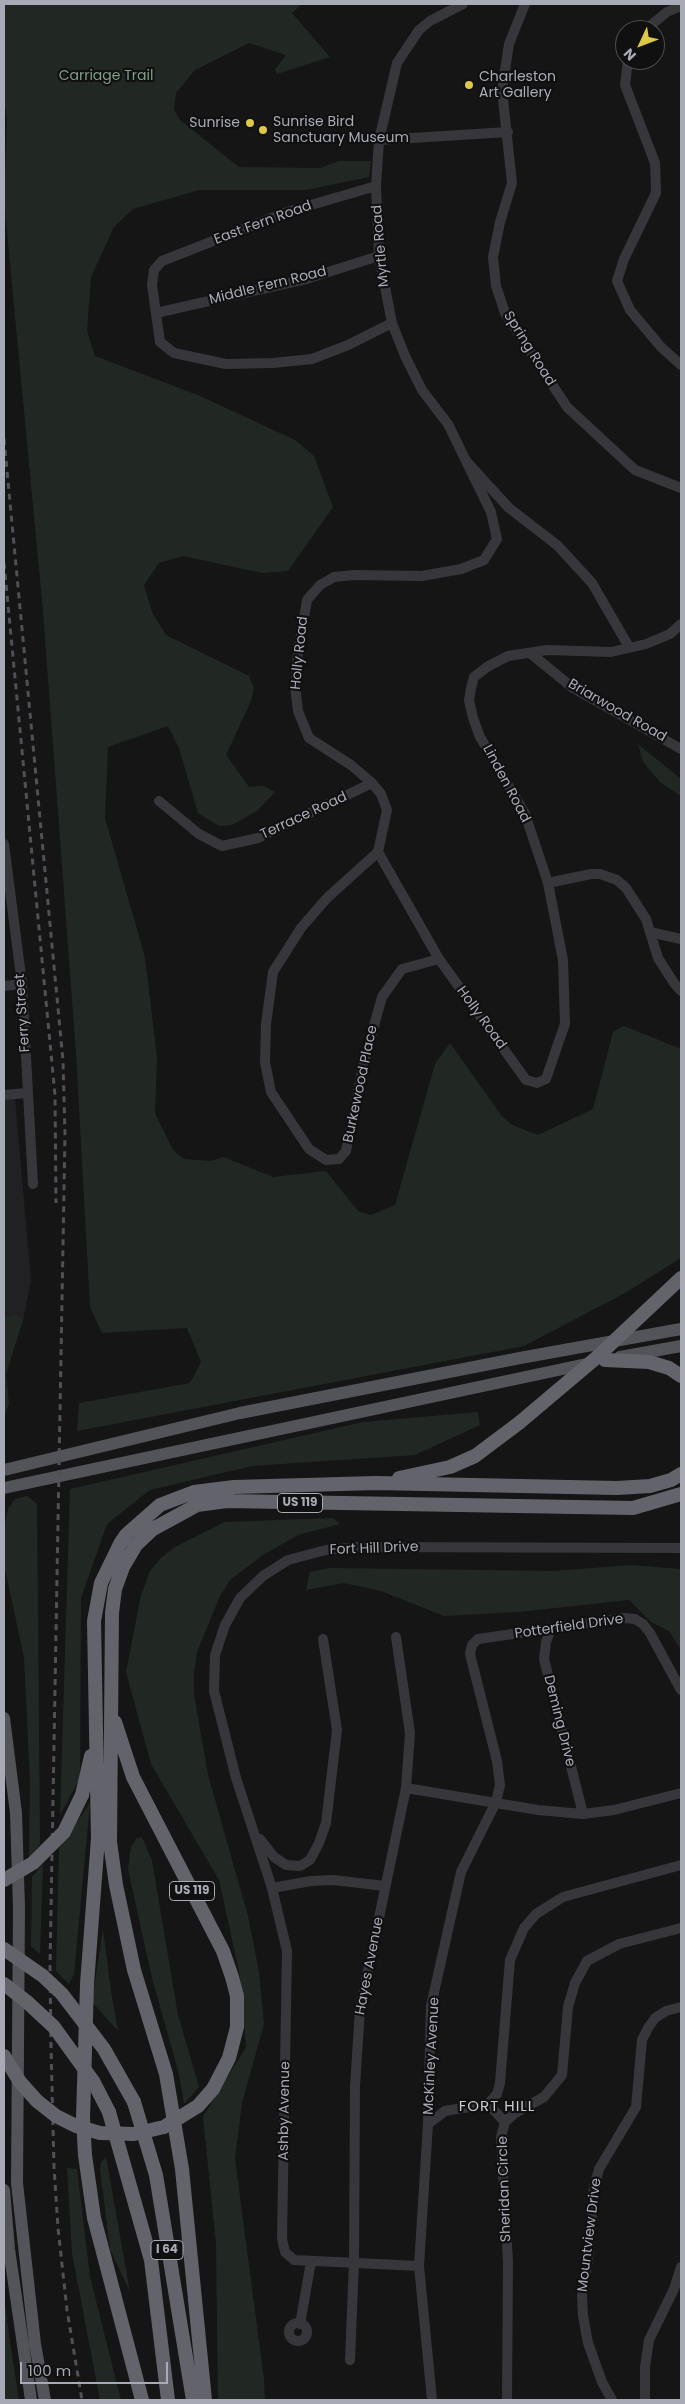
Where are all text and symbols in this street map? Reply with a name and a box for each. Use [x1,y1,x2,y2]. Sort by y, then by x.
north arrow [615,20,665,70]
text: N [619,44,641,65]
park label: Carriage Trail [59,68,153,84]
place label: Charleston Art Gallery [479,69,556,102]
marker: Charleston Art Gallery [463,79,475,91]
place label: Sunrise Bird Sanctuary Museum [273,114,409,146]
place label: Sunrise [189,115,240,131]
marker: Sunrise [244,117,256,129]
marker: Sunrise Bird Sanctuary Museum [257,124,269,136]
street label: East Fern Road [212,198,314,248]
street label: Myrtle Road [369,204,393,288]
street label: Middle Fern Road [208,263,328,309]
street label: Spring Road [499,309,559,389]
street label: Holly Road [288,616,312,690]
street label: Briarwood Road [565,676,669,746]
street label: Linden Road [478,742,534,826]
street label: Terrace Road [258,789,350,843]
street label: Ferry Street [12,973,34,1053]
street label: Holly Road [453,983,509,1053]
street label: Burkewood Place [340,1024,382,1144]
road number: US 119 [278,1494,322,1512]
street label: Fort Hill Drive [329,1539,419,1559]
street label: Potterfield Drive [514,1611,624,1643]
street label: Deming Drive [540,1674,578,1768]
road number: US 119 [170,1882,214,1900]
street label: Hayes Avenue [352,1916,388,2016]
street label: McKinley Avenue [421,1997,443,2115]
street label: Ashby Avenue [276,2061,294,2161]
district label: FORT HILL [458,2098,536,2116]
street label: Sheridan Circle [495,2136,515,2242]
street label: Mountview Drive [575,2177,605,2293]
road number: I 64 [151,2240,183,2260]
scale bar [22,2352,170,2384]
text: 100 m [28,2360,71,2381]

